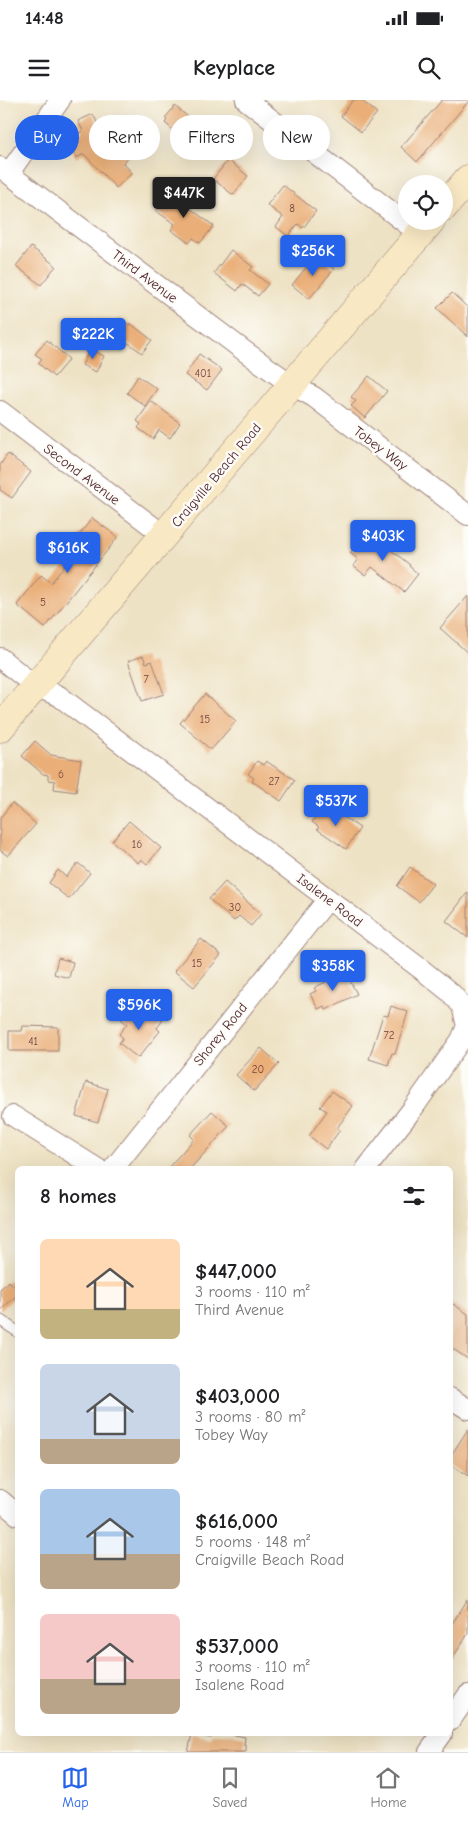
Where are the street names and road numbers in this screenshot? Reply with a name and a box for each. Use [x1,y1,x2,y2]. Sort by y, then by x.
street label: Third Avenue [108,246,181,307]
street label: Craigville Beach Road [168,420,265,531]
street label: Tobey Way [350,422,412,475]
street label: Second Avenue [40,440,123,509]
street label: Isalene Road [293,870,366,931]
street label: Shorey Road [190,999,251,1069]

